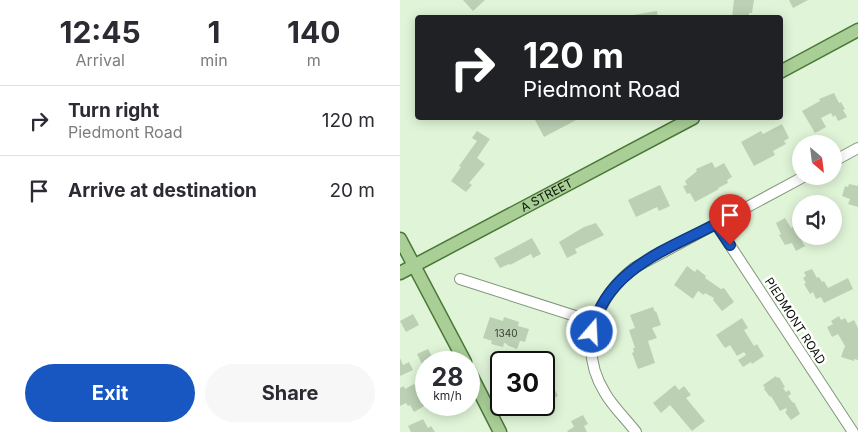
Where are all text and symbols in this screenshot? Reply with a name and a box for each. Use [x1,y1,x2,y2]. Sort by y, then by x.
text: 12:45 [59,14,141,50]
text: 1 [207,14,220,50]
text: 140 [287,14,341,50]
text: 120 m [523,34,624,76]
icon: right [440,35,505,100]
text: Arrival [76,50,125,70]
text: min [200,50,228,70]
text: m [307,50,321,70]
text: Piedmont Road [523,76,681,102]
text: Turn right [68,99,159,122]
icon: right [25,107,53,135]
text: 120 m [322,109,375,132]
text: Piedmont Road [68,122,183,142]
north arrow [792,135,842,185]
map controls [792,135,842,245]
street label: A STREET [518,175,575,215]
icon: arrive [25,177,53,205]
text: Arrive at destination [68,179,257,202]
text: 20 m [329,179,375,202]
pin [709,194,751,245]
button: sound [792,195,842,245]
icon: arrive [716,201,744,229]
street label: PIEDMONT ROAD [762,275,829,367]
position arrow [565,305,617,357]
house number: 1340 [494,327,518,339]
speed limit sign: 30 [490,351,555,416]
text: 28 [431,362,464,392]
button: Exit [25,364,195,422]
button: Share [205,364,375,422]
text: km/h [433,388,462,403]

